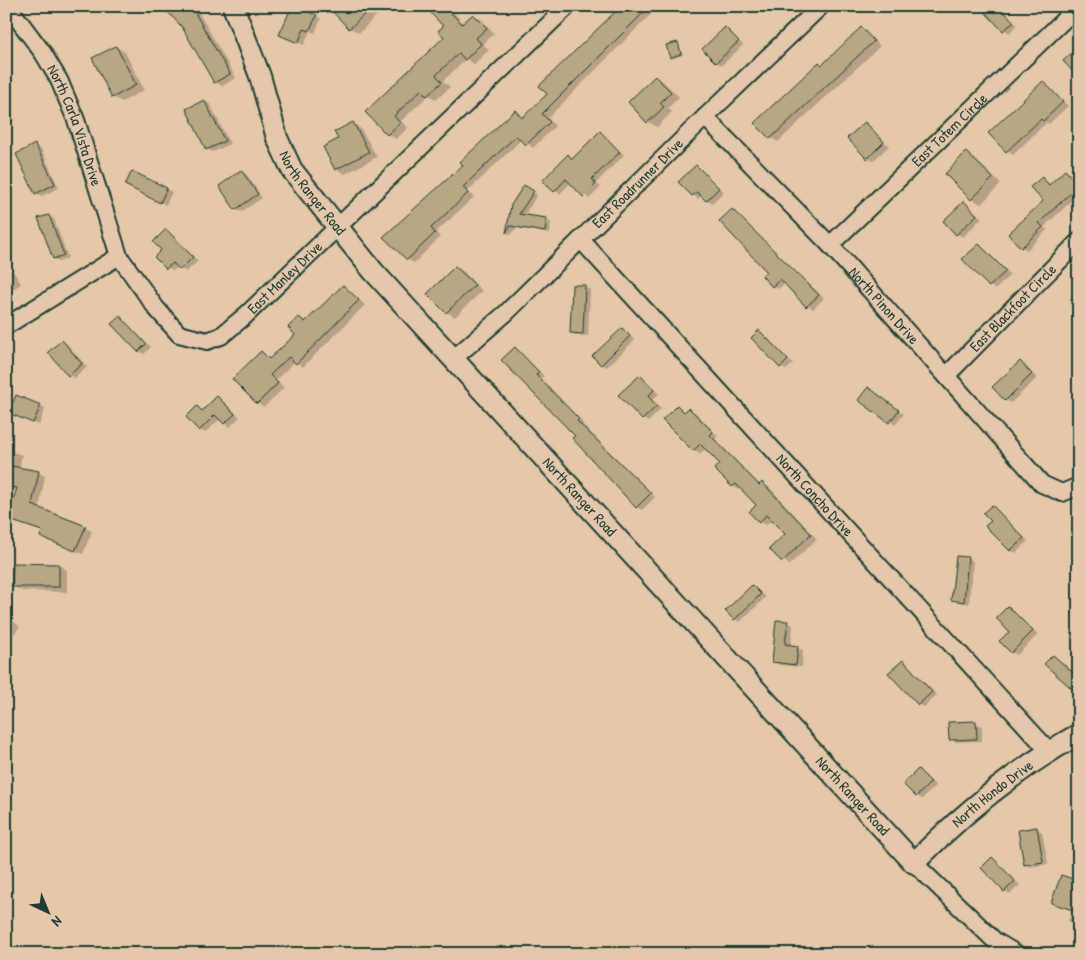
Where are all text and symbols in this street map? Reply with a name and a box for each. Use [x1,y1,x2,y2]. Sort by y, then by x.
street label: North Carla Vista Drive [42,60,107,189]
street label: East Totem Circle [907,88,992,171]
street label: East Roadrunner Drive [587,133,688,233]
street label: North Ranger Road [274,147,351,239]
street label: East Manley Drive [242,236,327,318]
street label: East Blackfoot Circle [964,259,1061,356]
street label: North Pinon Drive [844,262,924,348]
street label: North Concho Drive [772,449,859,541]
street label: North Ranger Road [538,452,622,541]
street label: North Ranger Road [811,751,895,840]
street label: North Hondo Drive [947,754,1037,832]
north arrow [22,888,72,938]
text: N [48,912,67,932]

